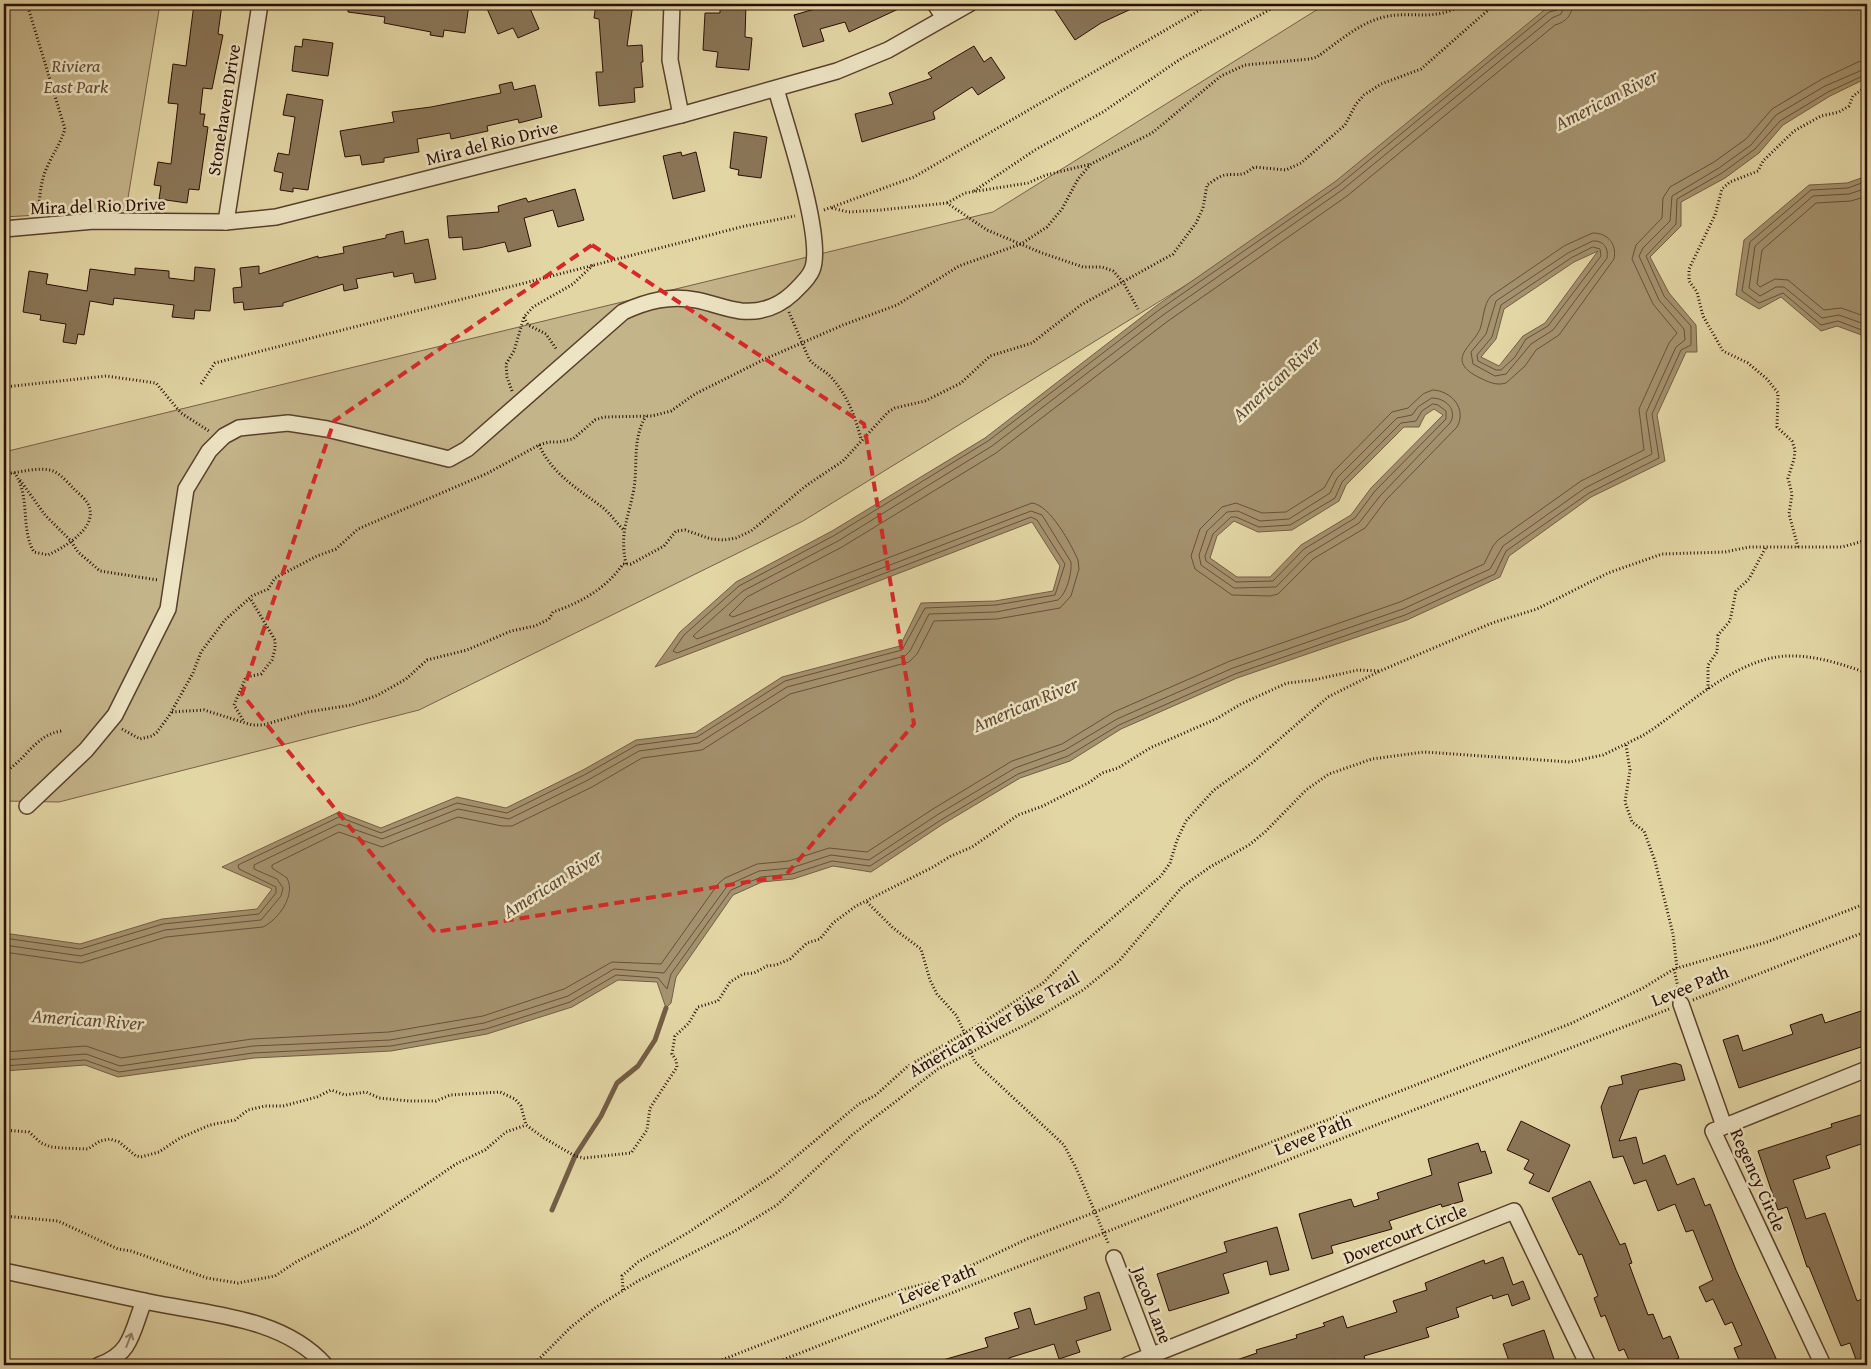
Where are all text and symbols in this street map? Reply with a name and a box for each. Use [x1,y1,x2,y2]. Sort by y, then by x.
street label: Stonehaven Drive [200,42,247,178]
park label: Riviera East Park [43,52,109,100]
water label: American River [1549,61,1663,137]
street label: Mira del Rio Drive [423,113,561,172]
street label: Mira del Rio Drive [30,190,166,221]
water label: American River [1225,330,1327,428]
water label: American River [967,669,1083,739]
water label: American River [496,841,608,925]
street label: Levee Path [1647,958,1733,1013]
street label: American River Bike Trail [903,964,1084,1084]
water label: American River [30,1001,146,1037]
street label: Levee Path [1270,1107,1356,1162]
street label: Regency Circle [1724,1124,1793,1236]
street label: Dovercourt Circle [1339,1196,1471,1271]
street label: Levee Path [894,1256,980,1311]
street label: Jacob Lane [1125,1261,1179,1347]
one-way arrow [125,1332,134,1348]

